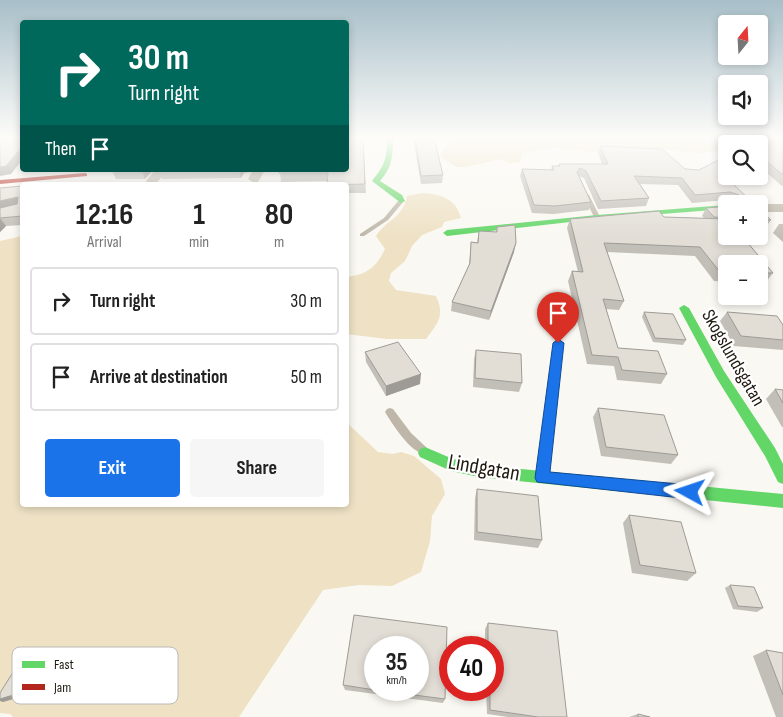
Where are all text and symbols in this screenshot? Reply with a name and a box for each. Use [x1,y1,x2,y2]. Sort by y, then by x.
north arrow [718,15,768,65]
map controls [718,15,768,305]
text: 30 m [128,37,189,80]
icon: right [45,40,110,105]
button: sound [718,75,768,125]
text: Turn right [128,80,199,107]
icon: arrive [86,135,114,163]
button: search [718,135,768,185]
text: Then [45,138,76,161]
button: + [718,195,768,245]
text: 12:16 [76,197,133,233]
text: 1 [193,197,205,233]
text: 80 [265,197,293,233]
text: Arrival [87,233,122,252]
text: min [189,233,209,252]
text: m [274,233,284,252]
button: − [718,255,768,305]
icon: right [47,287,75,315]
text: Turn right [90,290,155,313]
text: 30 m [290,290,322,313]
pin [537,292,579,343]
icon: arrive [544,299,572,327]
street label: Skogslundsgatan [696,306,770,410]
icon: arrive [47,363,75,391]
text: Arrive at destination [90,366,228,389]
text: 50 m [291,366,322,389]
button: Exit [45,439,180,497]
button: Share [190,439,324,497]
street label: Lindgatan [446,448,522,488]
position arrow [663,465,715,517]
speed limit sign: 40 [439,636,504,701]
legend [12,647,178,704]
text: 35 [385,647,408,678]
text: Fast [54,656,74,673]
text: km/h [386,673,407,688]
text: Jam [53,679,71,696]

